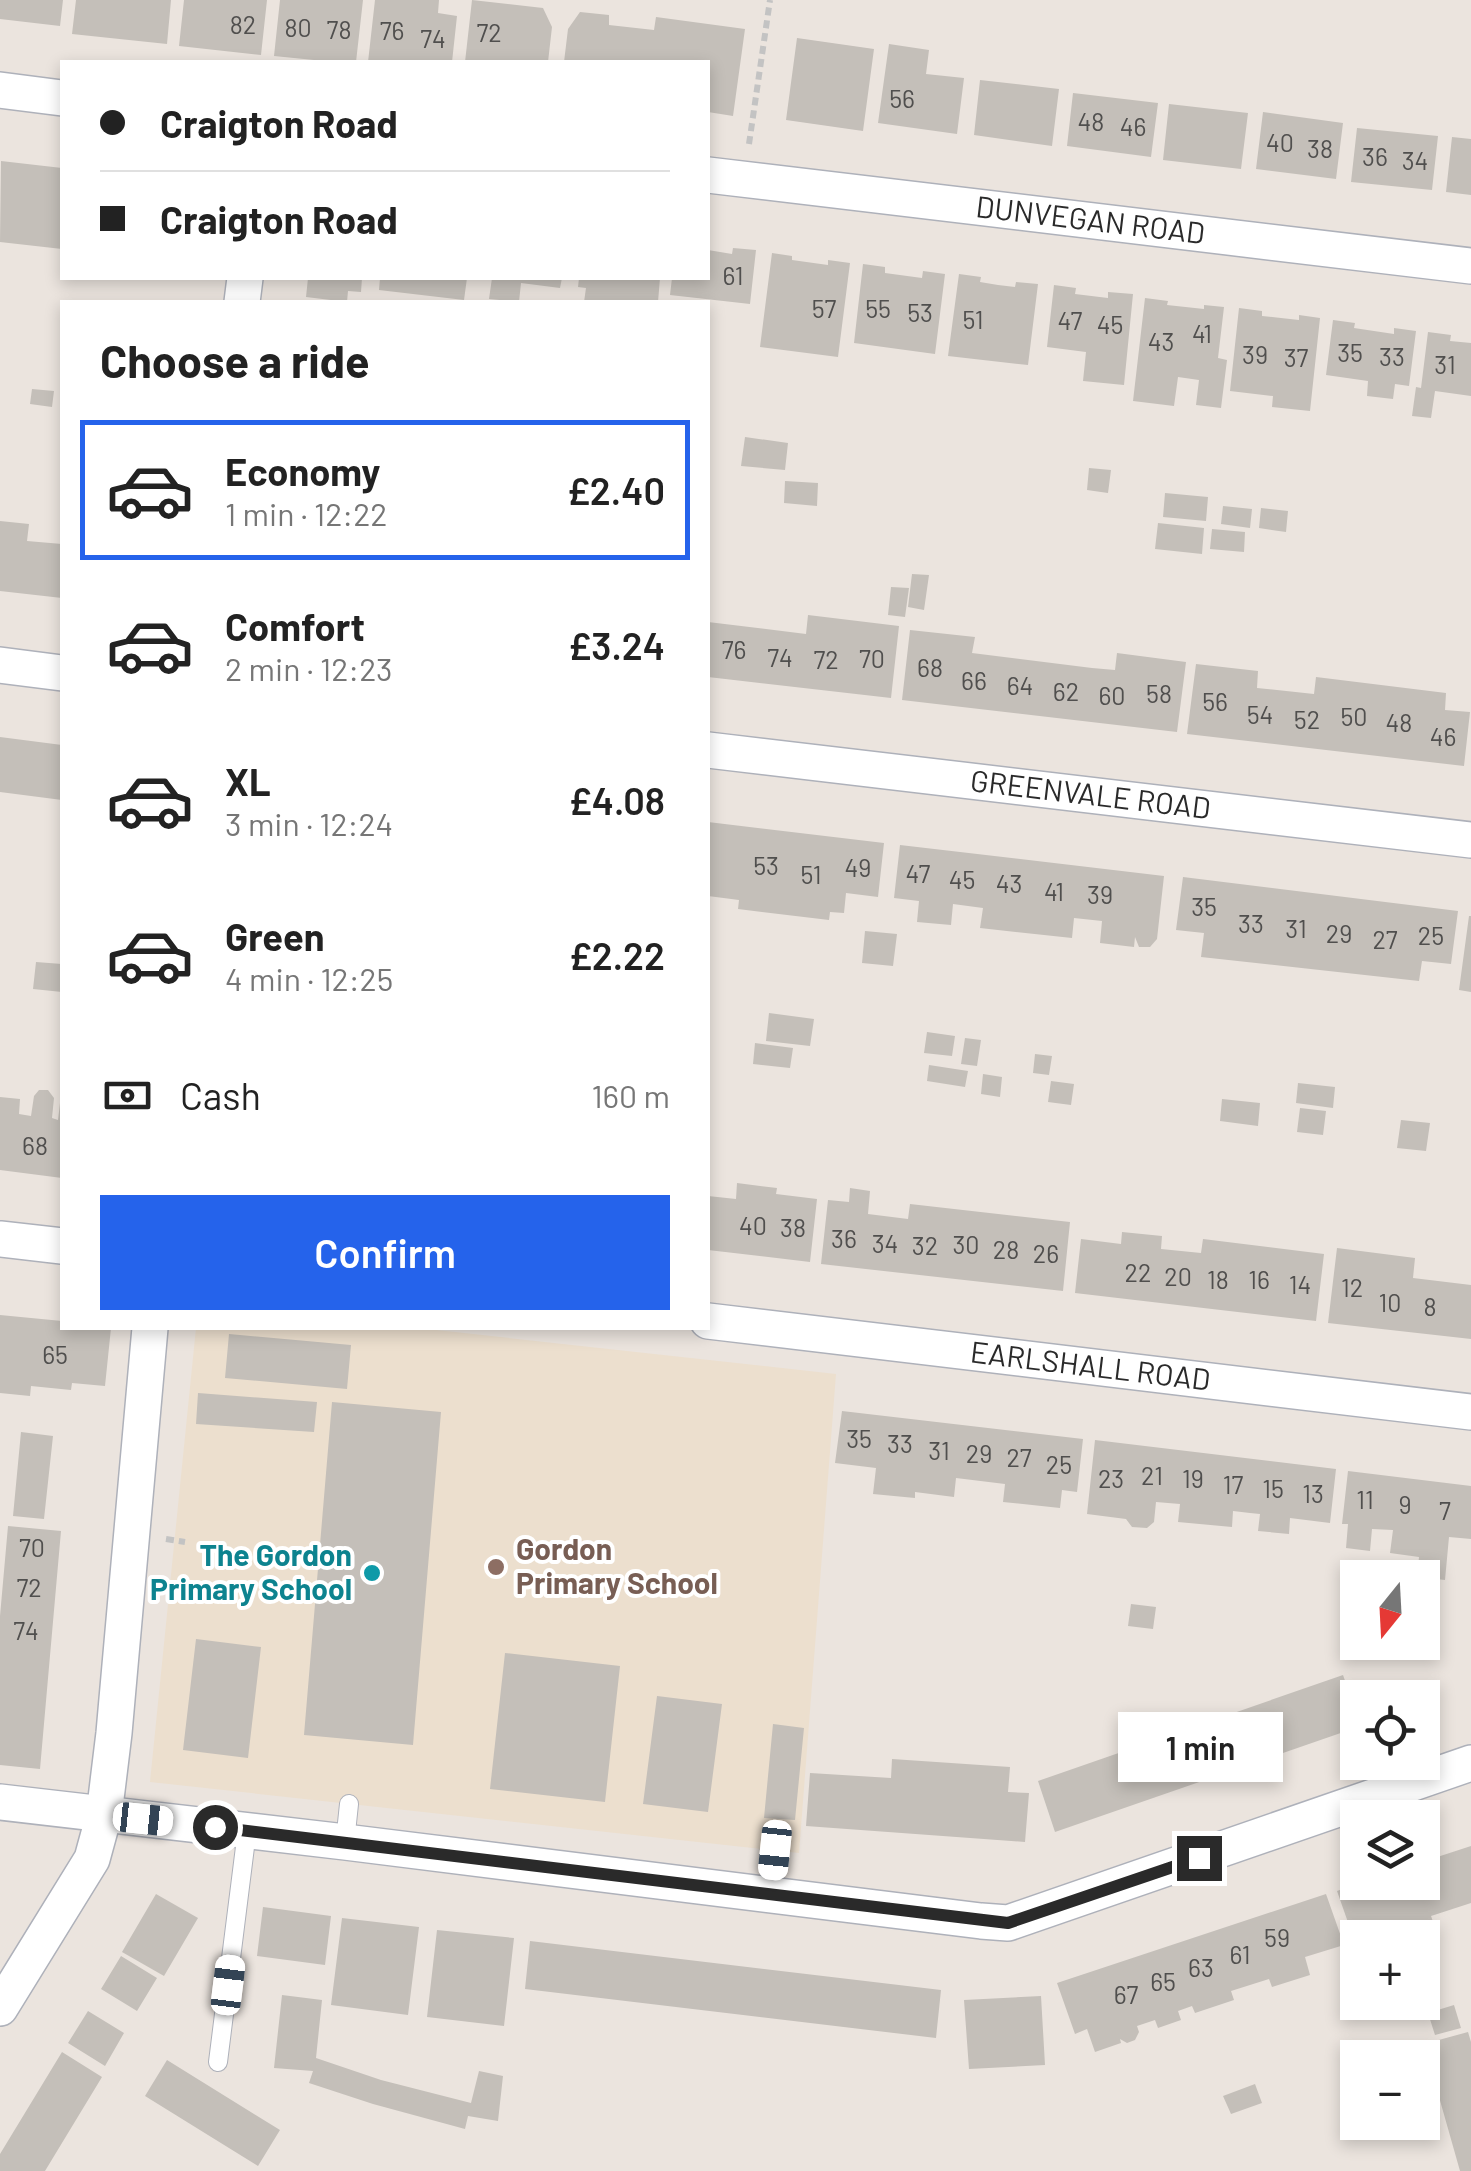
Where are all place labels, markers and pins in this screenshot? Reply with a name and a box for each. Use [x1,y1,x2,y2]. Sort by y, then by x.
place label: Gordon Primary School [516,1530,718,1600]
place label: The Gordon Primary School [150,1536,352,1606]
marker: Gordon Primary School [485,1556,507,1578]
marker: The Gordon Primary School [361,1562,383,1584]

